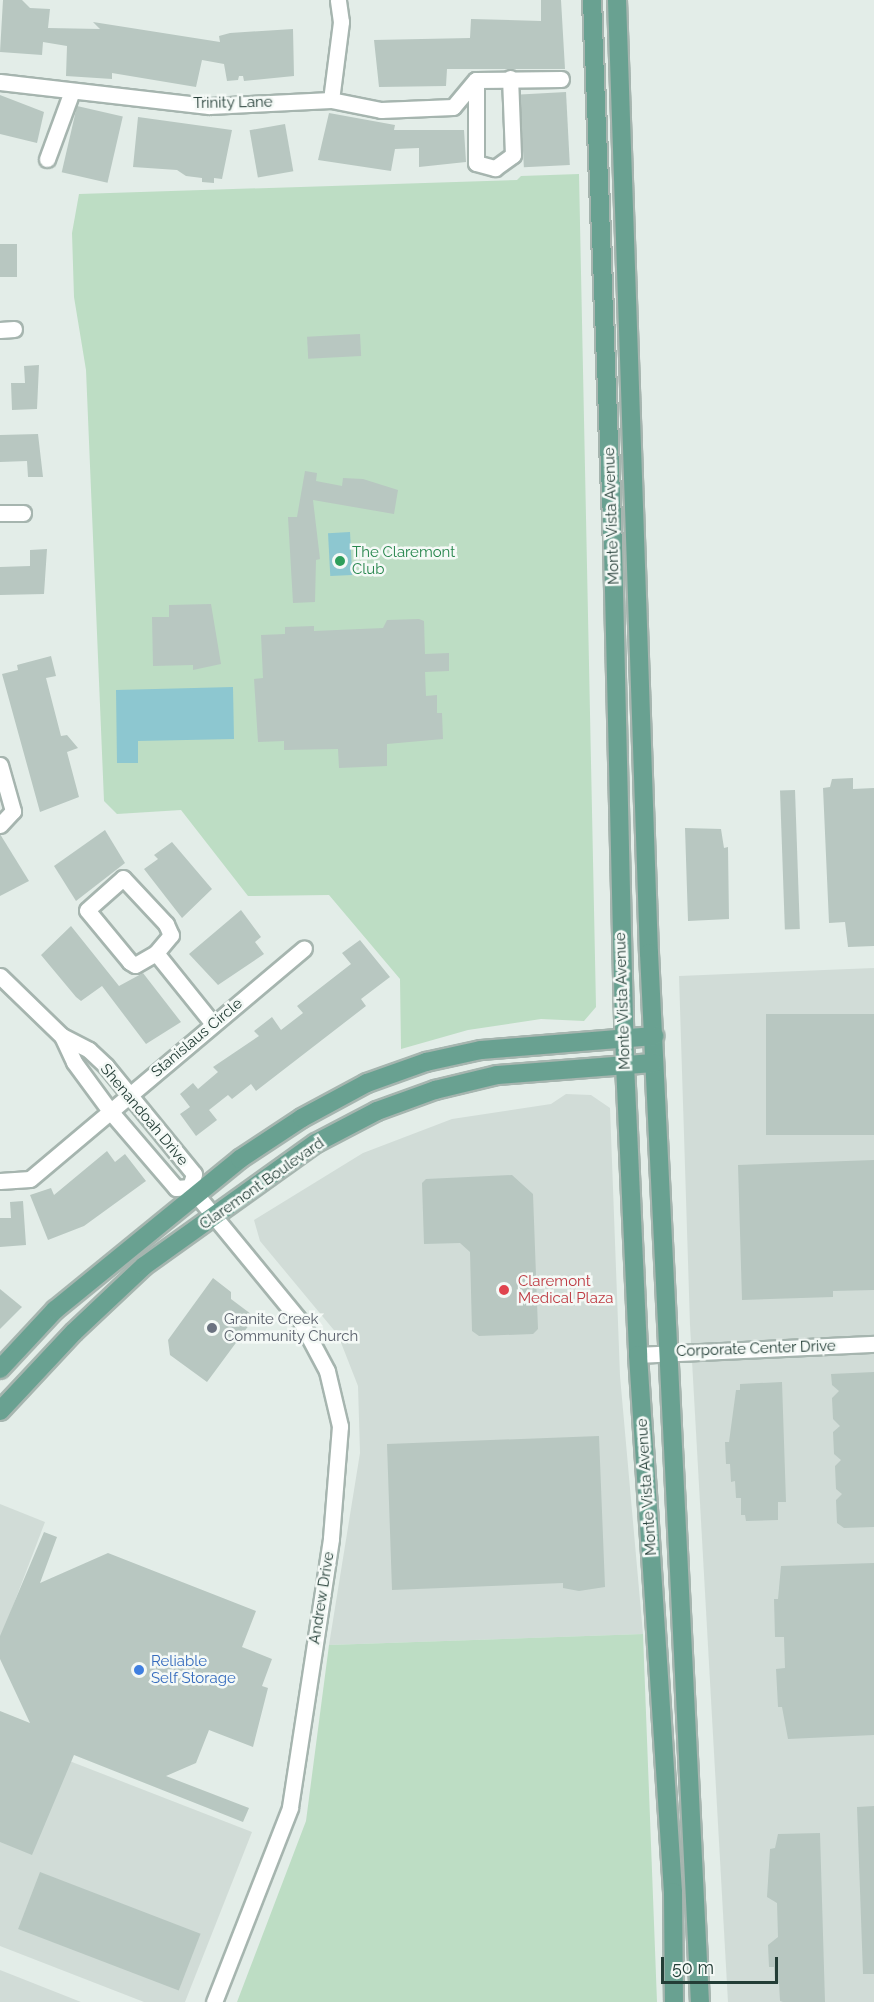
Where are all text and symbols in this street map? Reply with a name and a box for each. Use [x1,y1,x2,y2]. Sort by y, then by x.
street label: Trinity Lane [193,93,273,113]
street label: Monte Vista Avenue [601,446,623,586]
place label: The Claremont Club [352,543,455,578]
marker: The Claremont Club [333,554,347,568]
street label: Monte Vista Avenue [612,931,634,1071]
street label: Stanislaus Circle [148,995,246,1081]
street label: Shenandoah Drive [96,1061,192,1169]
street label: Claremont Boulevard [196,1134,328,1234]
place label: Claremont Medical Plaza [518,1272,614,1307]
marker: Claremont Medical Plaza [495,1281,513,1299]
place label: Granite Creek Community Church [224,1310,359,1345]
marker: Granite Creek Community Church [205,1321,219,1335]
street label: Corporate Center Drive [676,1337,836,1361]
street label: Monte Vista Avenue [633,1417,661,1557]
street label: Andrew Drive [306,1550,338,1646]
place label: Reliable Self Storage [151,1652,236,1687]
marker: Reliable Self Storage [132,1663,146,1677]
scale bar [664,1945,781,1983]
text: 50 m [672,1957,714,1978]

